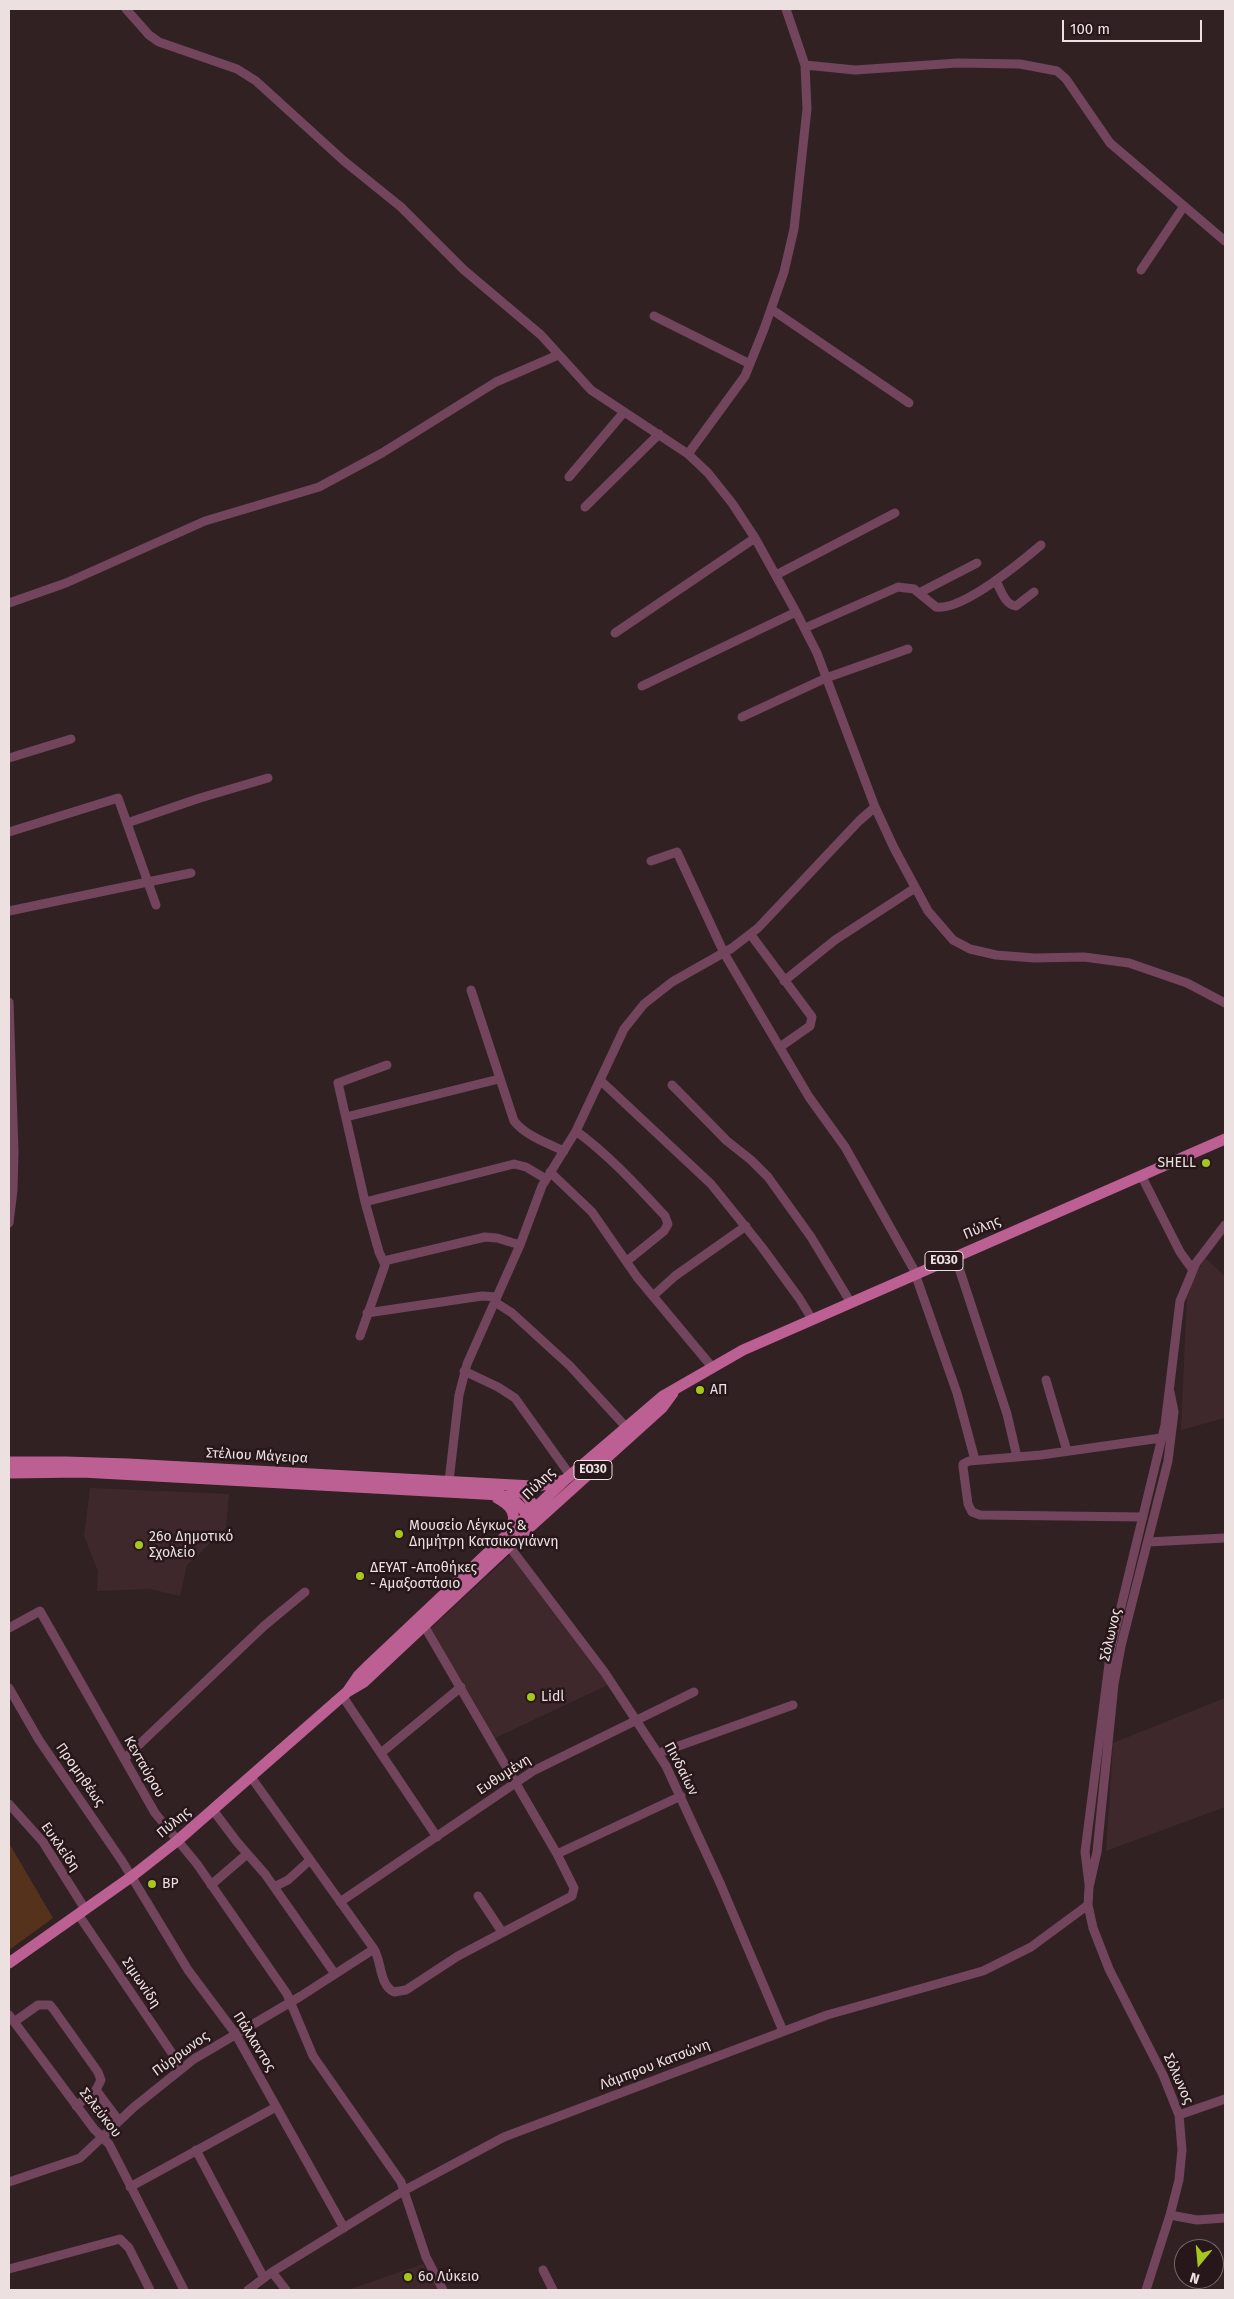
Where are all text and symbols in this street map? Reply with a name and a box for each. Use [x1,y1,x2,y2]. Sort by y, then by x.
scale bar [1064,10,1204,42]
text: 100 m [1070,20,1110,38]
place label: SHELL [1157,1155,1196,1171]
marker: SHELL [1200,1157,1212,1169]
street label: Πύλης [961,1213,1003,1243]
road number: ΕΟ30 [925,1252,963,1270]
place label: ΑΠ [710,1382,727,1398]
marker: ΑΠ [694,1384,706,1396]
street label: Στέλιου Μάγειρα [206,1445,308,1467]
road number: ΕΟ30 [574,1460,612,1480]
street label: Πύλης [519,1464,559,1504]
place label: Μουσείο Λέγκως & Δημήτρη Κατσικογιάννη [409,1518,559,1550]
marker: Μουσείο Λέγκως & Δημήτρη Κατσικογιάννη [393,1528,405,1540]
place label: 26ο Δημοτικό Σχολείο [149,1529,233,1561]
marker: 26ο Δημοτικό Σχολείο [133,1539,145,1551]
place label: ΔΕΥΑΤ -Αποθήκες - Αμαξοστάσιο [370,1560,477,1592]
marker: ΔΕΥΑΤ -Αποθήκες - Αμαξοστάσιο [354,1570,366,1582]
street label: Σόλωνος [1097,1607,1125,1663]
place label: Lidl [541,1689,564,1705]
marker: Lidl [525,1691,537,1703]
street label: Κενταύρου [120,1733,168,1801]
street label: Πινδαίων [660,1739,702,1799]
street label: Προμηθέως [52,1740,108,1810]
street label: Ευθυμένη [474,1751,534,1799]
street label: Πύλης [154,1804,194,1842]
street label: Ευκλείδη [37,1819,83,1875]
place label: BP [162,1876,179,1892]
marker: BP [146,1878,158,1890]
street label: Σιμωνίδη [118,1955,164,2011]
street label: Πάλλαντος [229,2009,279,2075]
street label: Πύρρωνος [149,2028,213,2080]
street label: Λάμπρου Κατσώνη [597,2036,713,2094]
street label: Σόλωνος [1159,2051,1197,2107]
street label: Σελεύκου [75,2085,125,2141]
north arrow [1174,2239,1224,2289]
text: N [1188,2268,1202,2287]
place label: 6ο Λύκειο [418,2269,479,2285]
marker: 6ο Λύκειο [402,2271,414,2283]

